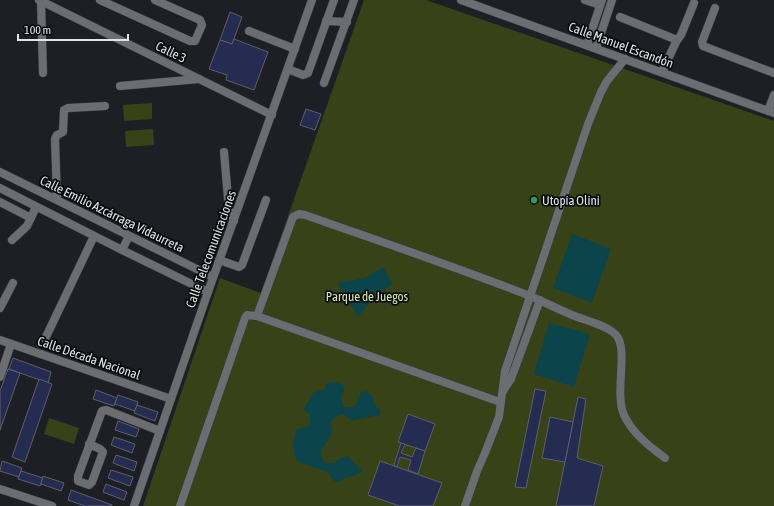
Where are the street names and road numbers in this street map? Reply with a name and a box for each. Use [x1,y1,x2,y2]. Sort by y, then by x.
street label: Calle Manuel Escandón [566,19,676,71]
street label: Calle 3 [153,38,189,66]
street label: Calle Emilio Azcárraga Vidaurreta [38,173,186,255]
street label: Calle Telecomunicaciones [183,188,239,310]
street label: Calle Década Nacional [36,333,143,383]

